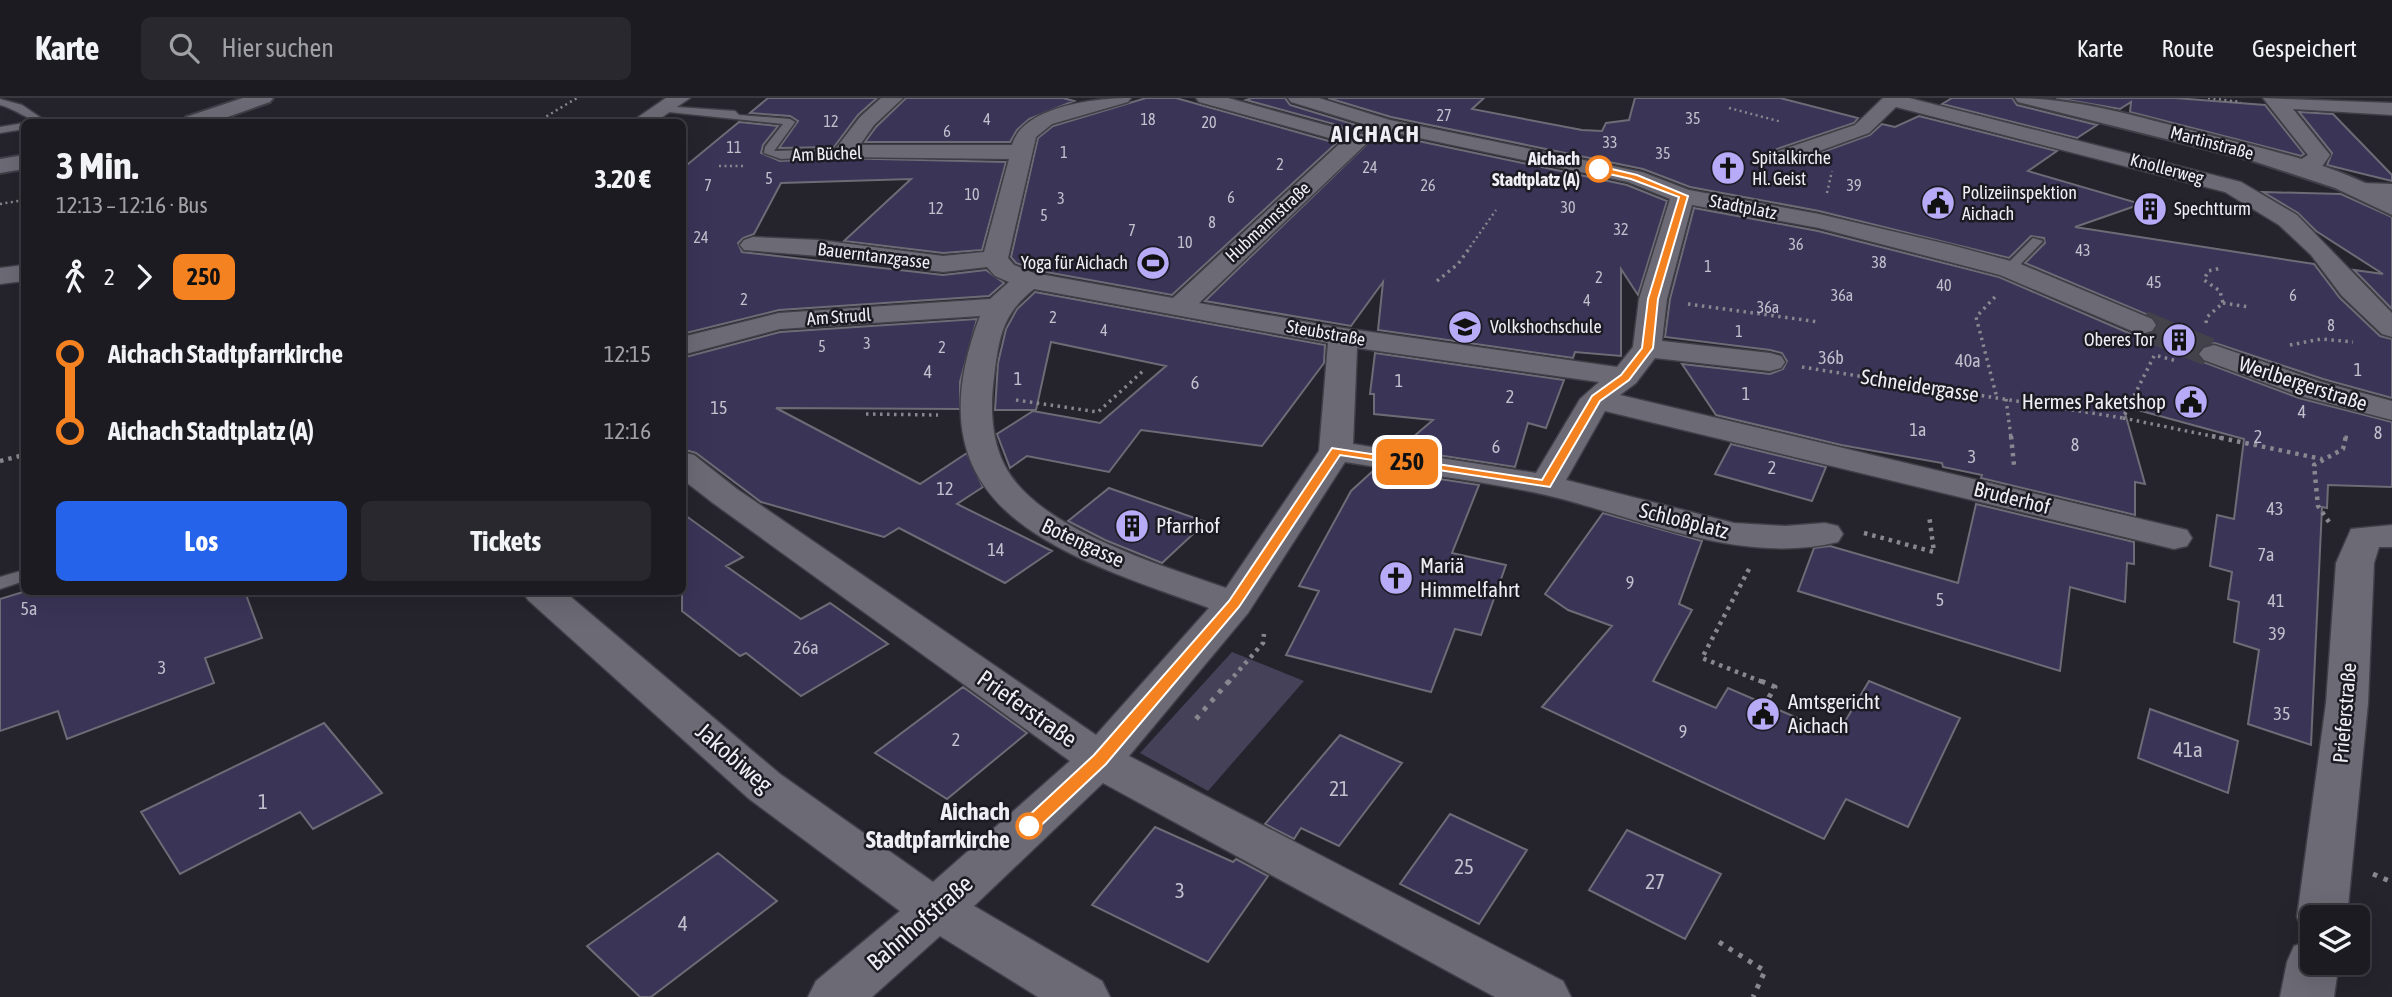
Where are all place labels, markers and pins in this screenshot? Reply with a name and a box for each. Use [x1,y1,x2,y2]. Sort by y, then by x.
place label: Spitalkirche Hl. Geist [1752,147,1831,189]
place label: Aichach Stadtplatz (A) [1492,148,1580,190]
church icon: Spitalkirche Hl. Geist [1709,149,1747,187]
marker: Aichach Stadtplatz (A) [1586,156,1612,182]
place label: Polizeiinspektion Aichach [1962,182,2077,224]
public building icon: Polizeiinspektion Aichach [1919,184,1957,222]
building icon: Spechtturm [2131,190,2169,228]
place label: Spechtturm [2174,198,2251,219]
sports icon: Yoga für Aichach [1134,244,1172,282]
place label: Yoga für Aichach [1021,252,1128,273]
school or university icon: Volkshochschule [1446,308,1484,346]
place label: Volkshochschule [1490,316,1602,337]
building icon: Oberes Tor [2160,321,2198,359]
place label: Oberes Tor [2084,329,2155,350]
public building icon: Hermes Paketshop [2172,383,2210,421]
place label: Hermes Paketshop [2022,389,2166,413]
building icon: Pfarrhof [1113,507,1151,545]
place label: Pfarrhof [1156,513,1220,537]
place label: Mariä Himmelfahrt [1420,553,1520,601]
church icon: Mariä Himmelfahrt [1377,559,1415,597]
place label: Amtsgericht Aichach [1788,689,1880,737]
public building icon: Amtsgericht Aichach [1744,695,1782,733]
place label: Aichach Stadtpfarrkirche [866,798,1010,853]
marker: Aichach Stadtpfarrkirche [1016,813,1042,839]

